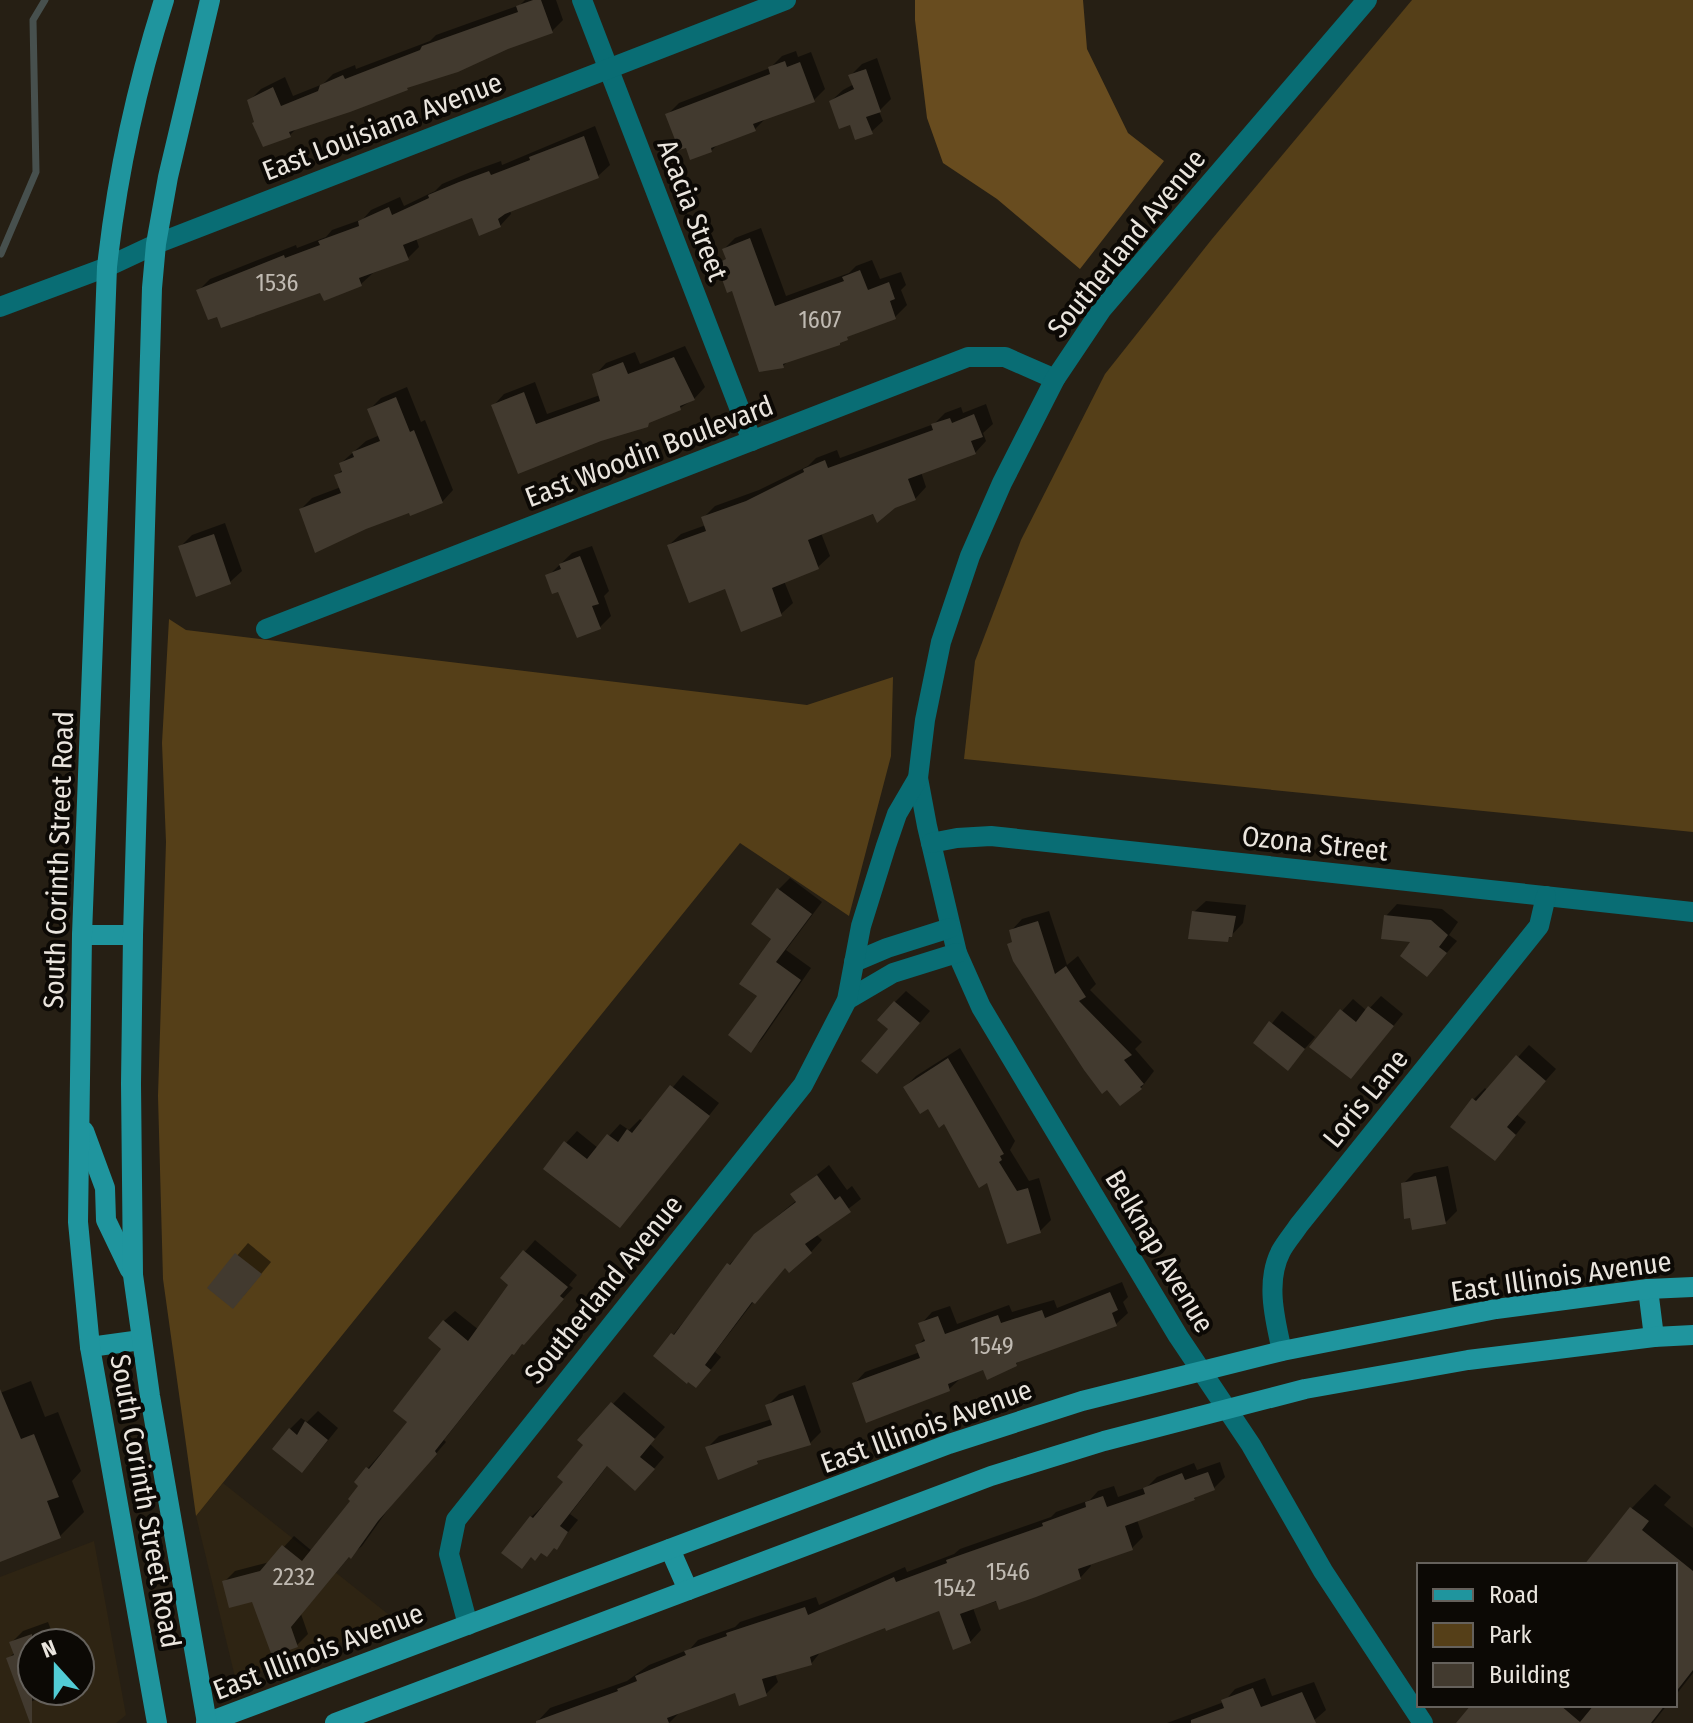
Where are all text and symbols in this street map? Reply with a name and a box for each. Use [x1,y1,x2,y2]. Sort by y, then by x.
street label: East Louisiana Avenue [258,66,507,187]
street label: Acacia Street [651,135,735,286]
street label: Southerland Avenue [1040,143,1212,344]
house number: 1536 [256,269,298,297]
house number: 1607 [798,306,842,334]
street label: East Woodin Boulevard [520,389,778,514]
street label: South Corinth Street Road [37,711,80,1009]
street label: Ozona Street [1240,819,1391,868]
street label: Loris Lane [1316,1043,1415,1154]
street label: Belknap Avenue [1098,1164,1221,1338]
street label: Southerland Avenue [517,1189,689,1390]
street label: East Illinois Avenue [1449,1245,1673,1308]
house number: 1549 [970,1332,1014,1360]
street label: South Corinth Street Road [103,1352,188,1651]
street label: East Illinois Avenue [816,1373,1036,1480]
house number: 1546 [986,1558,1030,1586]
house number: 2232 [273,1563,315,1591]
legend [1417,1563,1677,1707]
house number: 1542 [934,1574,976,1602]
text: Road [1489,1581,1539,1609]
street label: East Illinois Avenue [208,1596,428,1707]
text: Park [1489,1621,1532,1649]
north arrow [16,1627,96,1707]
text: N [38,1634,60,1664]
text: Building [1489,1661,1571,1689]

